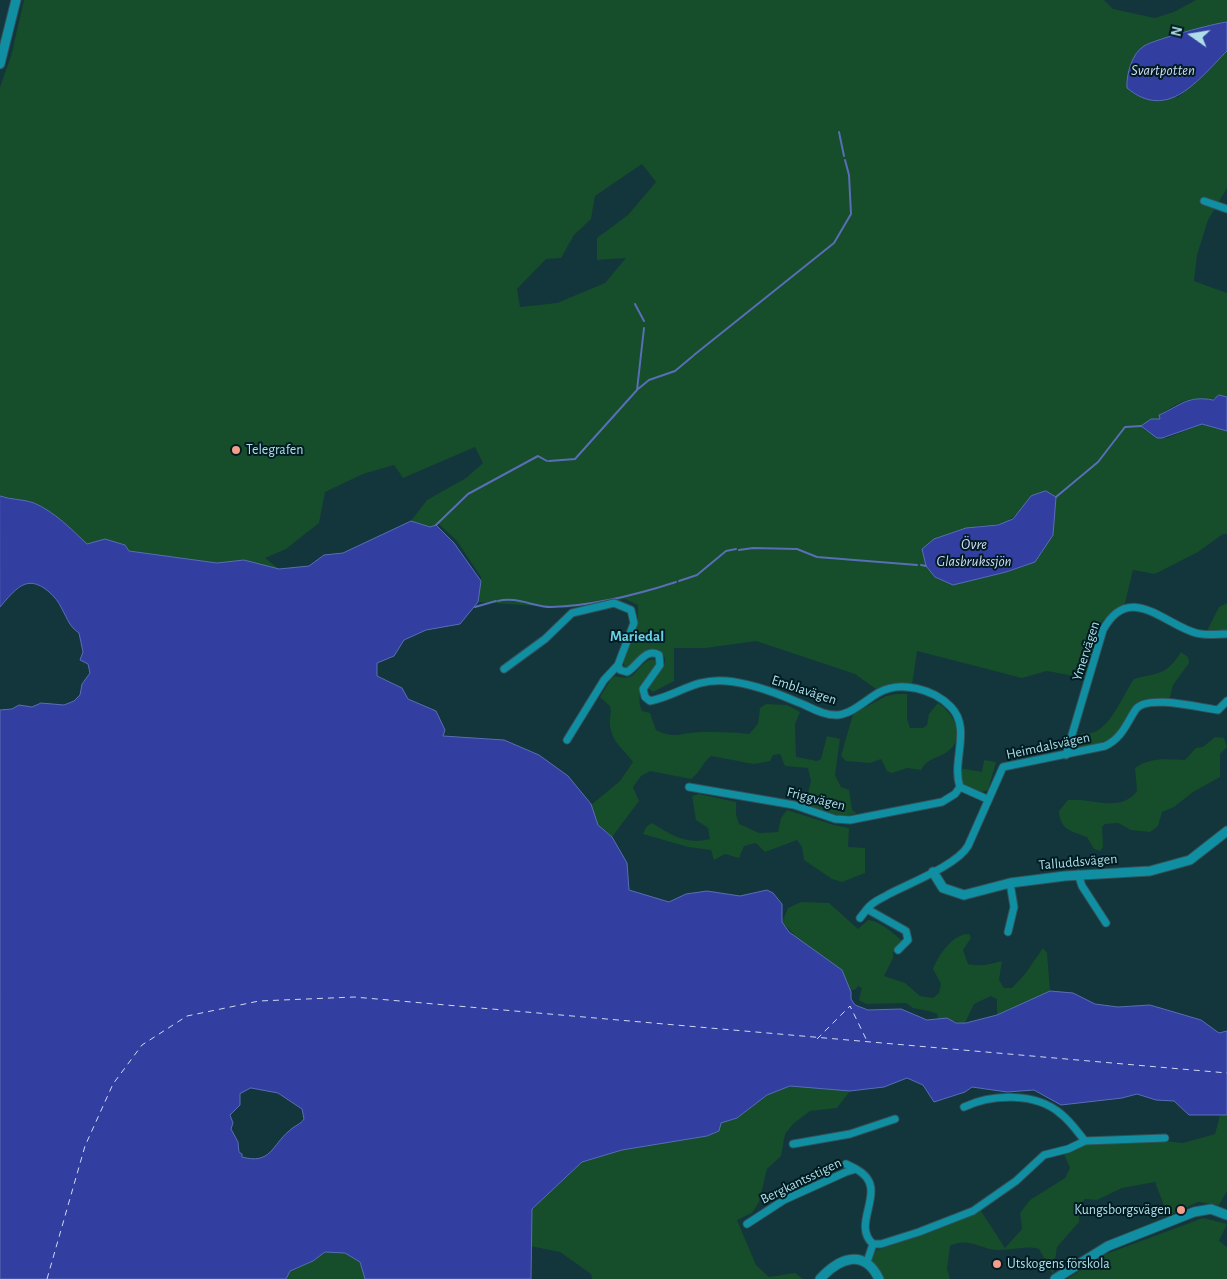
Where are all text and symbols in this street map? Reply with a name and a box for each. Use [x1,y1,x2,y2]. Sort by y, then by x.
north arrow [1167,10,1217,60]
text: N [1169,25,1185,38]
water label: Svartpotten [1131,61,1195,79]
place label: Telegrafen [246,442,303,458]
marker: Telegrafen [230,444,242,456]
water label: Övre Glasbrukssjön [936,535,1012,570]
street label: Ymervägen [1069,619,1103,683]
district label: Mariedal [610,627,664,645]
street label: Emblavägen [769,672,839,708]
street label: Heimdalsvägen [1005,729,1091,763]
street label: Friggvägen [785,784,847,814]
street label: Talluddsvägen [1038,850,1118,874]
street label: Bergkantsstigen [758,1154,844,1208]
place label: Kungsborgsvägen [1074,1202,1171,1218]
marker: Kungsborgsvägen [1175,1204,1187,1216]
place label: Utskogens förskola [1007,1256,1110,1272]
marker: Utskogens förskola [991,1258,1003,1270]

